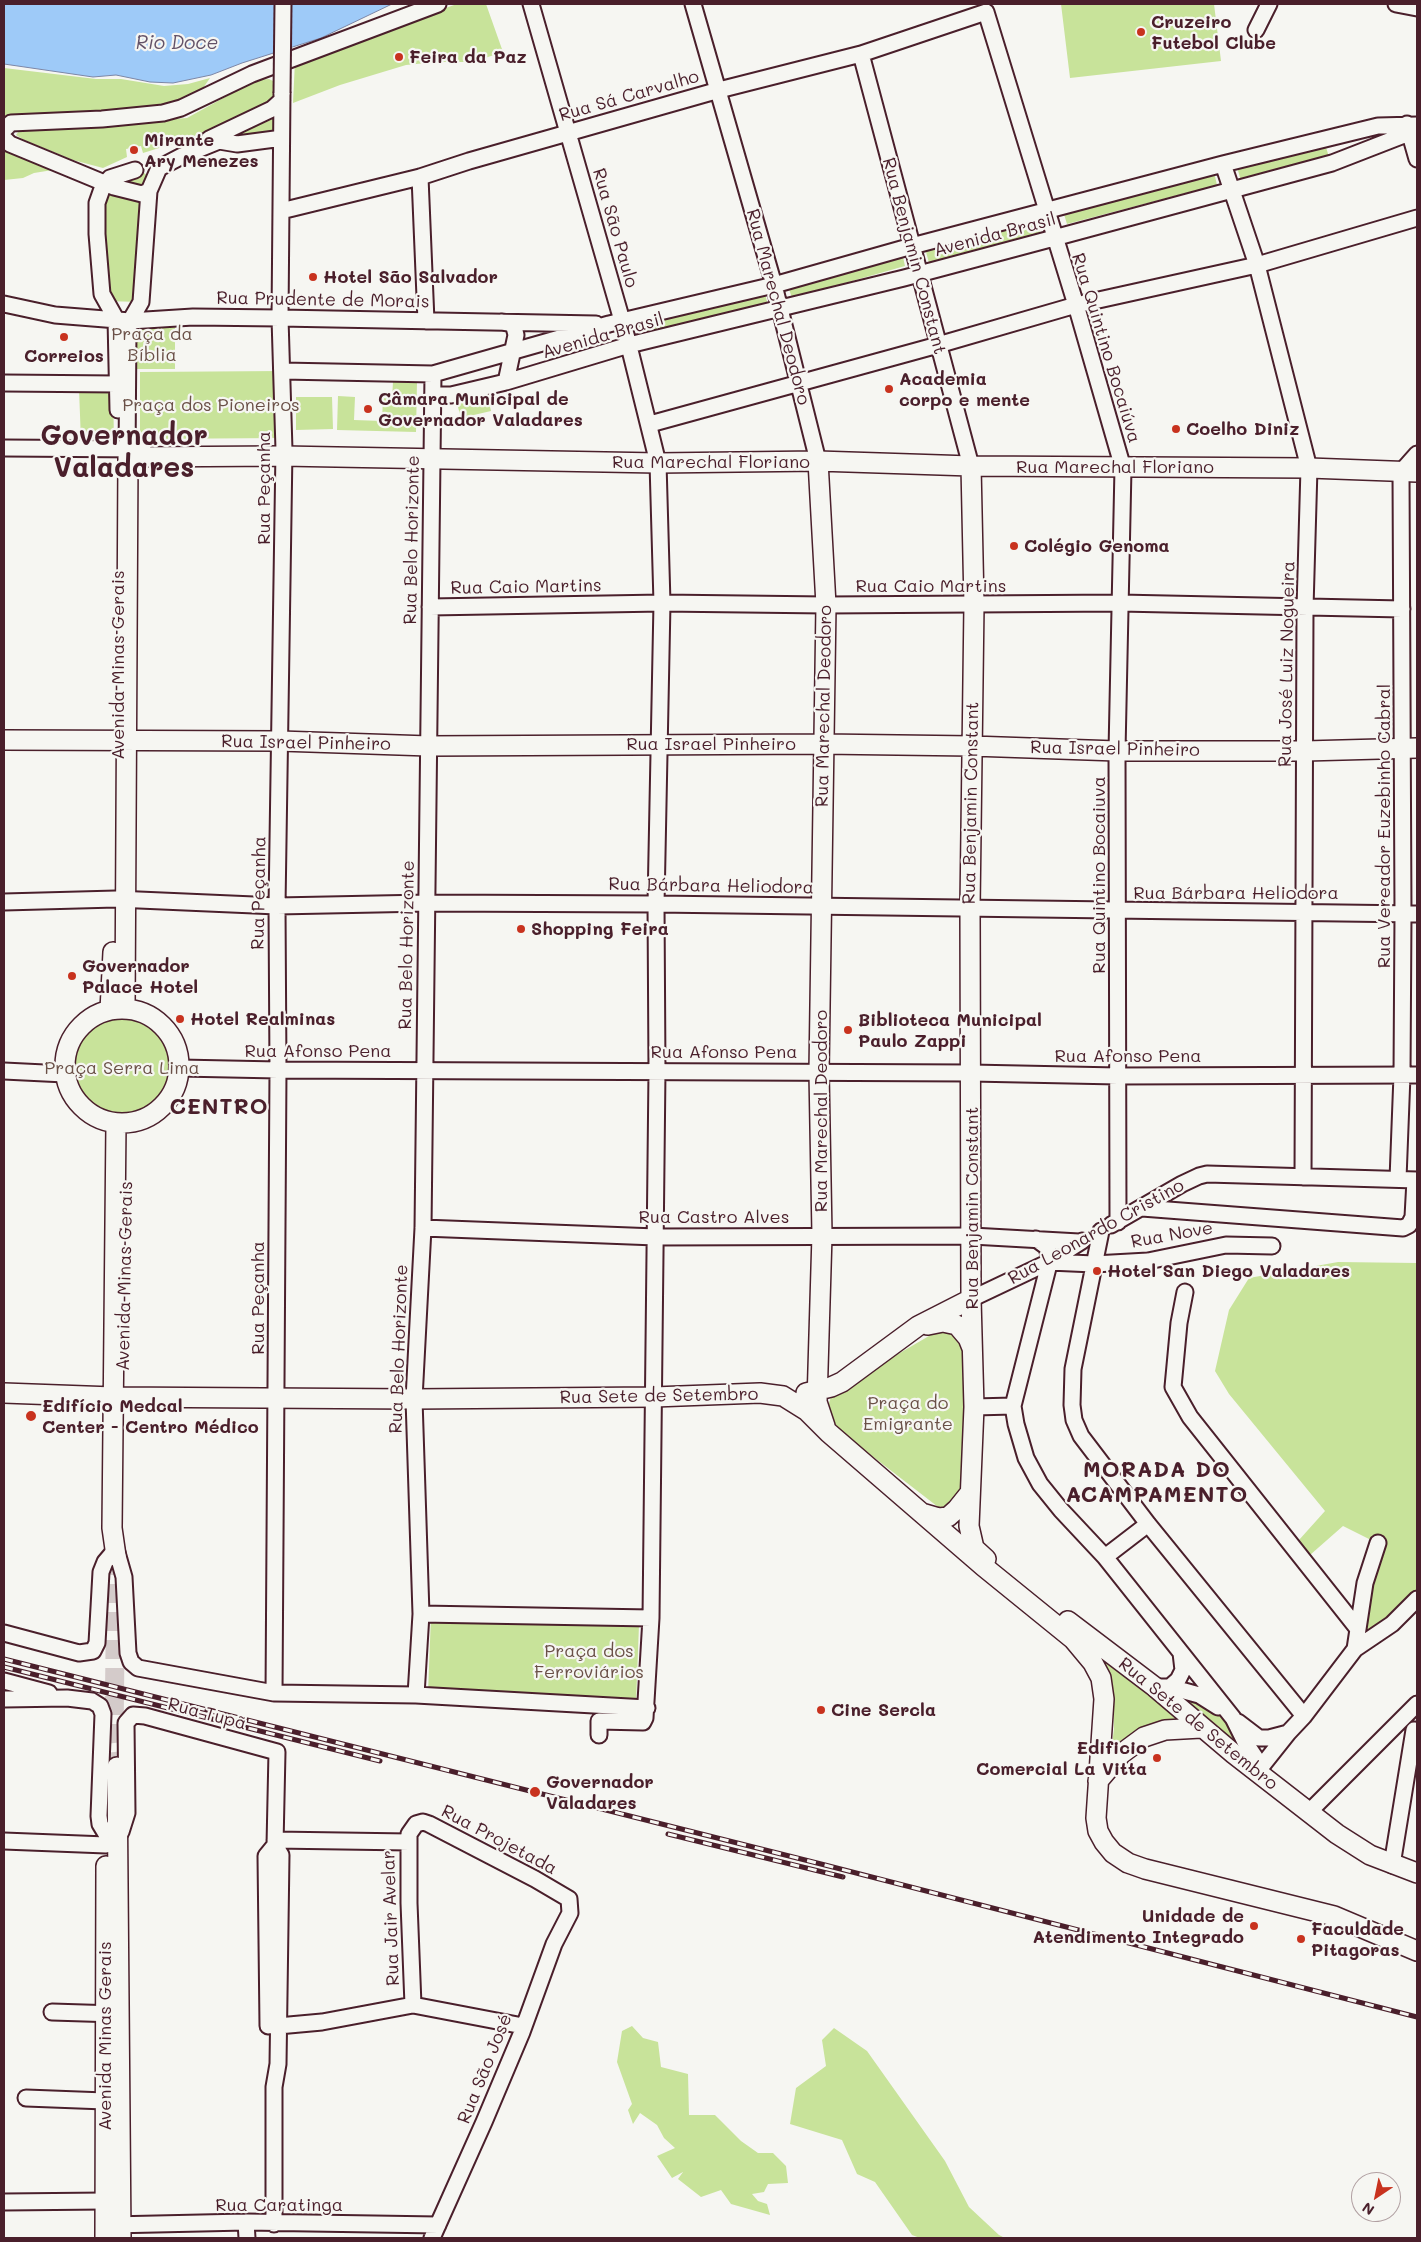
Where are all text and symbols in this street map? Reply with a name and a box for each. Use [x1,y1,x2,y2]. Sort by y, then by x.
place label: Cruzeiro Futebol Clube [1151,11,1276,54]
marker: Cruzeiro Futebol Clube [1135,26,1147,38]
water label: Rio Doce [136,32,218,54]
place label: Feira da Paz [409,46,527,68]
marker: Feira da Paz [393,51,405,63]
street label: Rua Sá Carvalho [557,66,701,126]
place label: Mirante Ary Menezes [144,129,258,172]
marker: Mirante Ary Menezes [128,144,140,156]
street label: Rua Benjamin Constant [877,155,951,357]
street label: Rua São Paulo [588,166,642,290]
street label: Rua Marechal Deodoro [741,207,815,407]
street label: Avenida Brasil [932,208,1058,262]
street label: Rua Quintino Bocaiúva [1067,250,1145,446]
place label: Hotel São Salvador [323,266,498,288]
marker: Hotel São Salvador [307,271,319,283]
street label: Rua Prudente de Morais [216,287,430,313]
street label: Avenida Brasil [540,308,666,364]
park label: Praça da Bíblia [111,323,193,366]
marker: Correios [58,331,70,343]
place label: Correios [24,345,104,367]
place label: Academia corpo e mente [899,368,1030,410]
marker: Academia corpo e mente [883,383,895,395]
place label: Câmara Municipal de Governador Valadares [378,388,583,430]
park label: Praça dos Pioneiros [122,394,300,416]
marker: Câmara Municipal de Governador Valadares [362,403,374,415]
place label: Coelho Diniz [1186,418,1299,440]
district label: Governador Valadares [40,419,208,485]
marker: Coelho Diniz [1170,423,1182,435]
street label: Rua Peçanha [253,431,275,545]
street label: Rua Marechal Floriano [612,451,810,473]
street label: Rua Belo Horizonte [400,455,424,625]
street label: Rua Marechal Floriano [1016,456,1214,478]
place label: Colégio Genoma [1024,535,1170,557]
marker: Colégio Genoma [1008,540,1020,552]
street label: Rua José Luiz Nogueira [1274,561,1300,767]
street label: Avenida Minas Gerais [107,570,129,760]
street label: Rua Caio Martins [450,575,602,599]
street label: Rua Caio Martins [855,575,1007,597]
street label: Rua Marechal Deodoro [811,605,837,807]
street label: Rua Vereador Euzebinho Cabral [1373,684,1395,968]
street label: Rua Benjamin Constant [958,701,984,905]
street label: Rua Israel Pinheiro [221,731,391,755]
street label: Rua Israel Pinheiro [626,733,796,755]
street label: Rua Israel Pinheiro [1030,737,1200,761]
street label: Rua Quintino Bocaiuva [1088,776,1110,974]
street label: Rua Peçanha [247,836,271,950]
street label: Rua Belo Horizonte [395,860,419,1030]
street label: Rua Bárbara Heliodora [608,873,814,899]
street label: Rua Bárbara Heliodora [1133,882,1339,904]
place label: Shopping Feira [531,918,669,940]
marker: Shopping Feira [515,923,527,935]
place label: Governador Palace Hotel [82,955,198,998]
marker: Governador Palace Hotel [66,970,78,982]
place label: Hotel Realminas [190,1008,335,1030]
place label: Biblioteca Municipal Paulo Zappi [858,1009,1042,1052]
street label: Rua Marechal Deodoro [810,1010,832,1212]
marker: Hotel Realminas [174,1013,186,1025]
marker: Biblioteca Municipal Paulo Zappi [842,1024,854,1036]
street label: Rua Afonso Pena [245,1040,391,1062]
street label: Rua Afonso Pena [651,1041,797,1063]
street label: Rua Afonso Pena [1055,1045,1201,1067]
park label: Praça Serra Lima [44,1057,200,1079]
district label: CENTRO [169,1094,269,1120]
street label: Rua Benjamin Constant [961,1107,983,1309]
street label: Rua Leonardo Cristino [1004,1175,1188,1289]
street label: Avenida Minas Gerais [113,1181,137,1371]
street label: Rua Castro Alves [639,1206,789,1228]
street label: Rua Nove [1129,1217,1215,1253]
street label: Rua Peçanha [247,1241,269,1355]
place label: Hotel San Diego Valadares [1107,1260,1350,1282]
street label: Rua Belo Horizonte [385,1264,413,1434]
marker: Hotel San Diego Valadares [1091,1265,1103,1277]
street label: Rua Sete de Setembro [560,1383,758,1409]
park label: Praça do Emigrante [863,1392,953,1435]
place label: Edifício Medcal Center - Centro Médico [42,1395,259,1438]
marker: Edifício Medcal Center - Centro Médico [24,1409,38,1423]
district label: MORADA DO ACAMPAMENTO [1064,1457,1250,1508]
park label: Praça dos Ferroviários [534,1640,644,1682]
street label: Rua Sete de Setembro [1114,1653,1282,1795]
street label: Rua Tupã [165,1693,249,1735]
place label: Cine Sercla [831,1699,936,1721]
marker: Cine Sercla [815,1704,827,1716]
place label: Edificio Comercial La Vitta [976,1737,1147,1780]
marker: Edificio Comercial La Vitta [1151,1752,1163,1764]
place label: Governador Valadares [546,1771,654,1814]
marker: Governador Valadares [528,1785,542,1799]
street label: Rua Projetada [437,1800,561,1880]
street label: Rua Jair Avelar [378,1850,404,1986]
place label: Unidade de Atendimento Integrado [1032,1905,1244,1948]
place label: Faculdade Pitagoras [1311,1918,1404,1960]
marker: Unidade de Atendimento Integrado [1248,1920,1260,1932]
marker: Faculdade Pitagoras [1295,1933,1307,1945]
street label: Avenida Minas Gerais [94,1941,116,2131]
street label: Rua São José [453,2011,517,2127]
north arrow [1351,2172,1401,2222]
street label: Rua Caratinga [215,2194,343,2216]
text: N [1358,2198,1378,2220]

